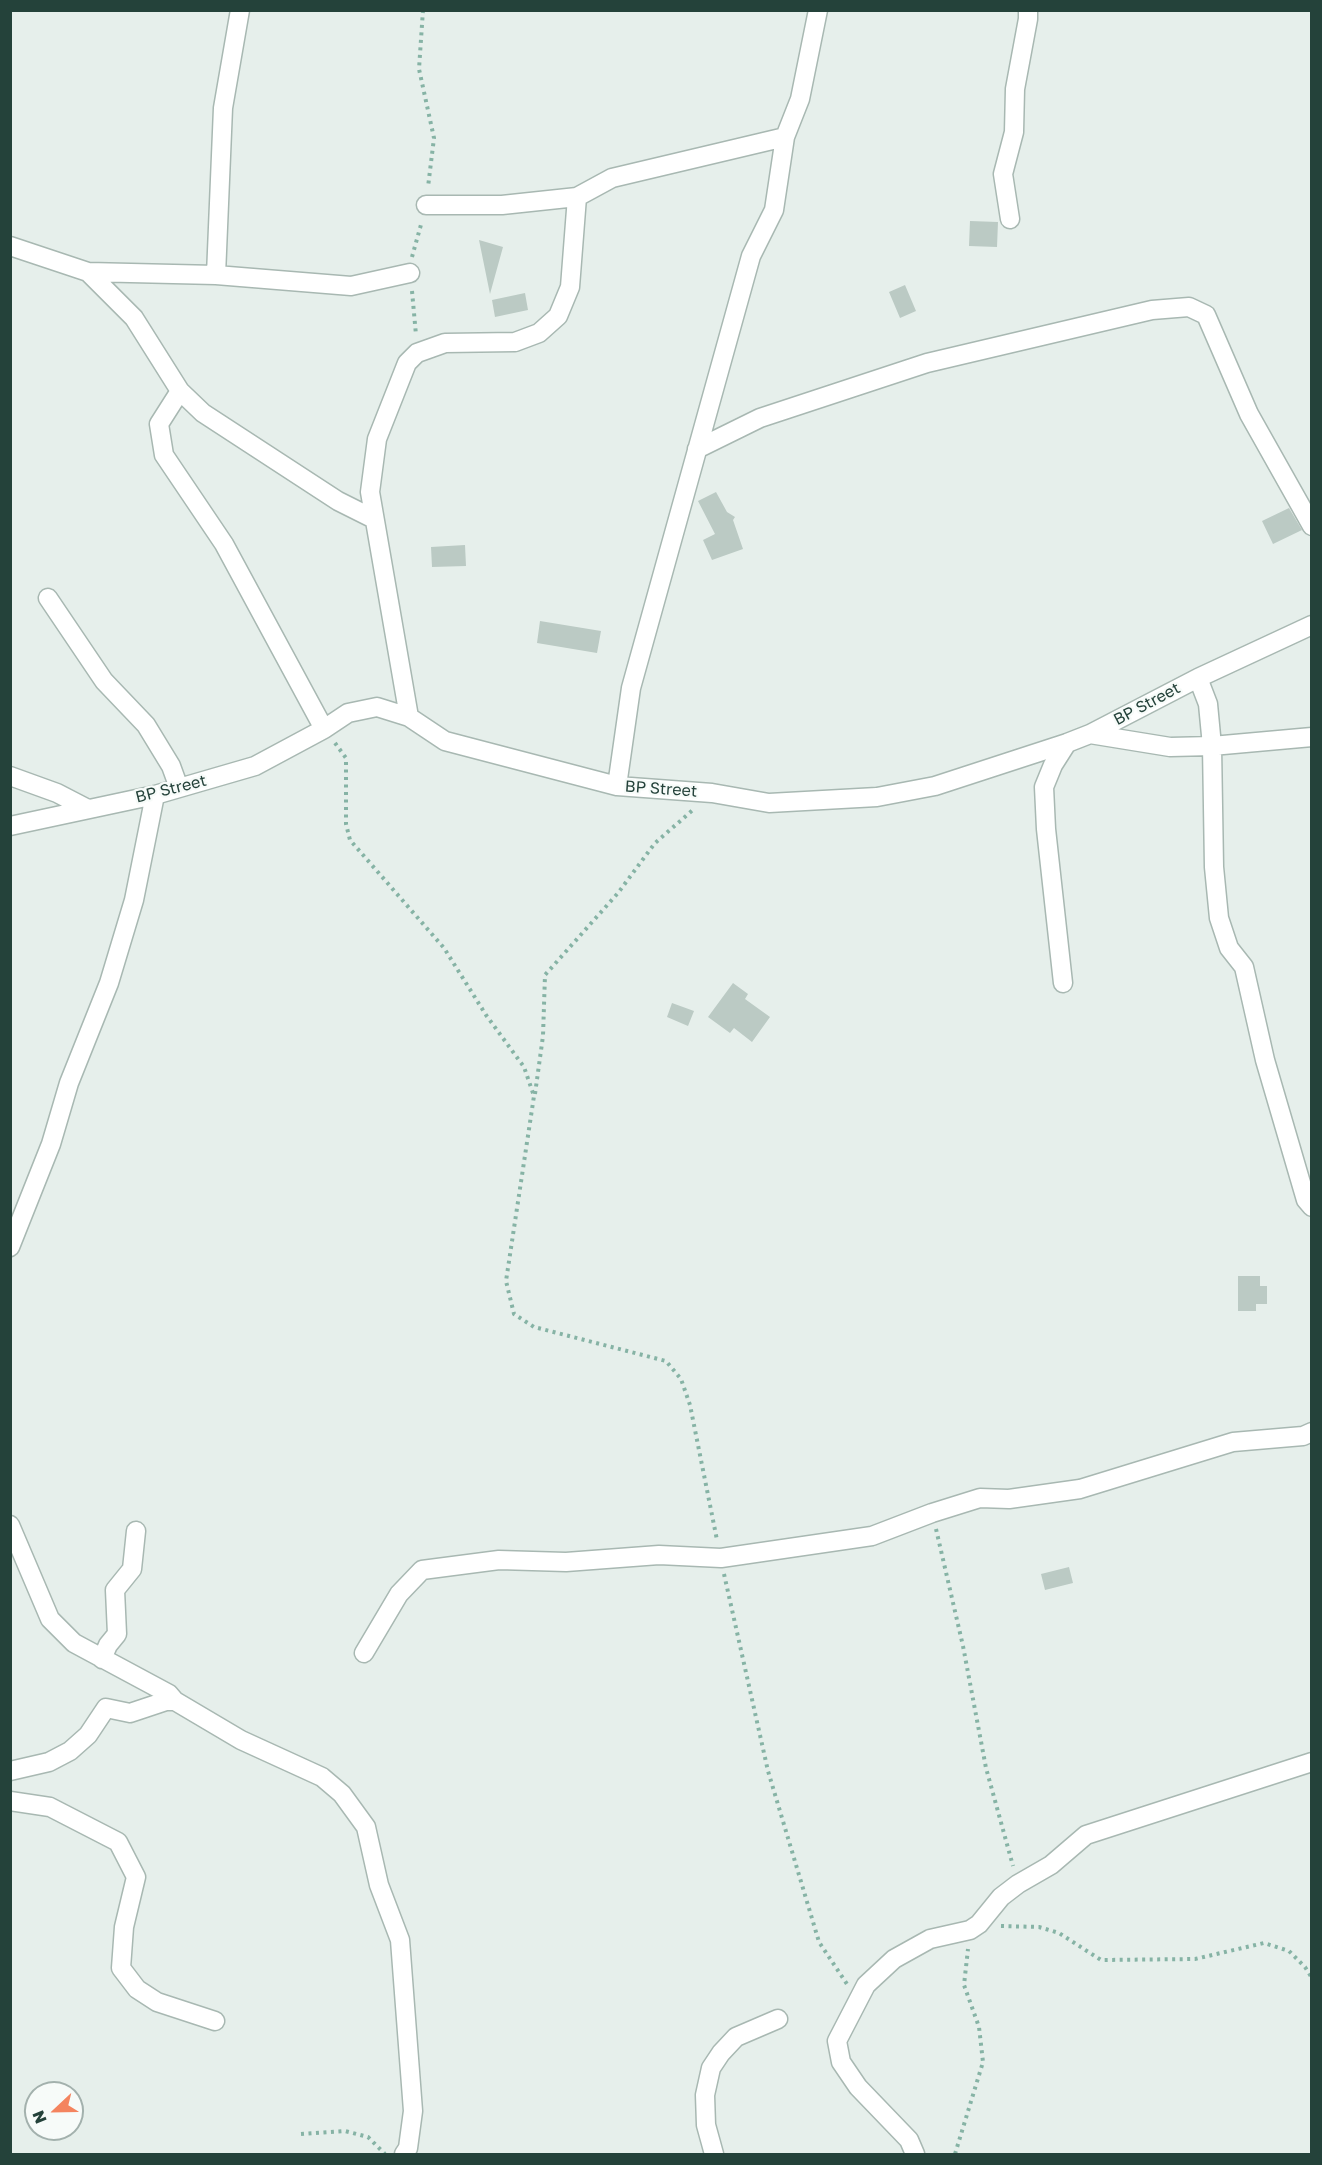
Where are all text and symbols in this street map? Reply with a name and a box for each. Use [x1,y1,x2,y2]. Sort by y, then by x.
street label: BP Street [1110,678,1184,730]
street label: BP Street [133,771,209,807]
street label: BP Street [624,777,698,801]
north arrow [24,2081,84,2141]
text: N [28,2108,51,2126]

